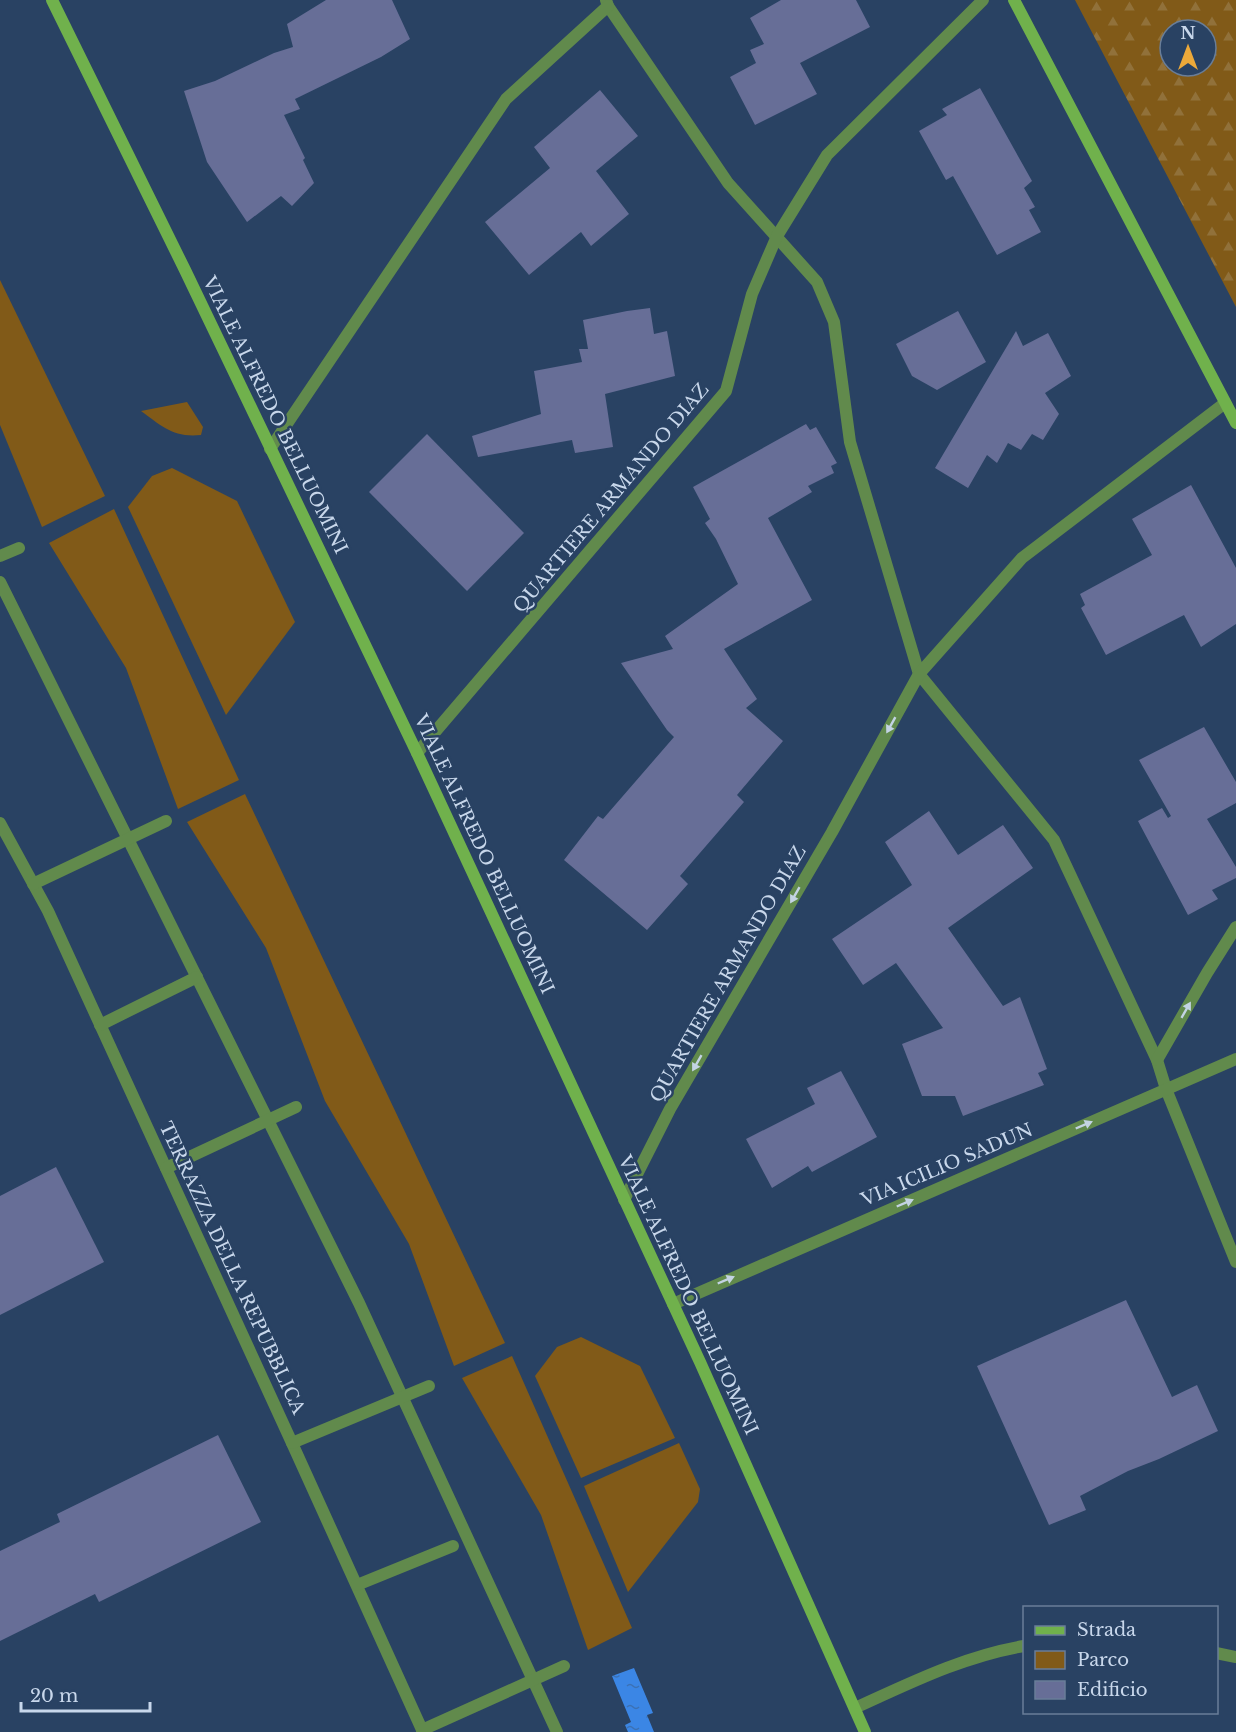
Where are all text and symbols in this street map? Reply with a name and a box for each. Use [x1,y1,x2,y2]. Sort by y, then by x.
north arrow [1158,18,1218,78]
text: N [1180,23,1196,43]
street label: VIALE ALFREDO BELLUOMINI [198,272,352,557]
street label: QUARTIERE ARMANDO DIAZ [508,379,714,617]
street label: VIALE ALFREDO BELLUOMINI [409,710,559,997]
one-way arrow [886,717,896,734]
street label: QUARTIERE ARMANDO DIAZ [645,842,811,1106]
one-way arrow [790,887,801,903]
one-way arrow [1181,1001,1191,1018]
one-way arrow [691,1055,702,1071]
street label: TERRAZZA DELLA REPUBBLICA [154,1118,310,1419]
street label: VIA ICILIO SADUN [857,1119,1036,1212]
one-way arrow [1075,1120,1093,1129]
street label: VIALE ALFREDO BELLUOMINI [613,1151,763,1438]
one-way arrow [897,1198,915,1208]
one-way arrow [718,1276,735,1285]
legend [1023,1606,1218,1714]
text: Strada [1077,1619,1136,1641]
text: Parco [1077,1649,1129,1671]
scale bar [21,1675,150,1713]
text: Edificio [1077,1679,1148,1701]
text: 20 m [30,1685,78,1707]

